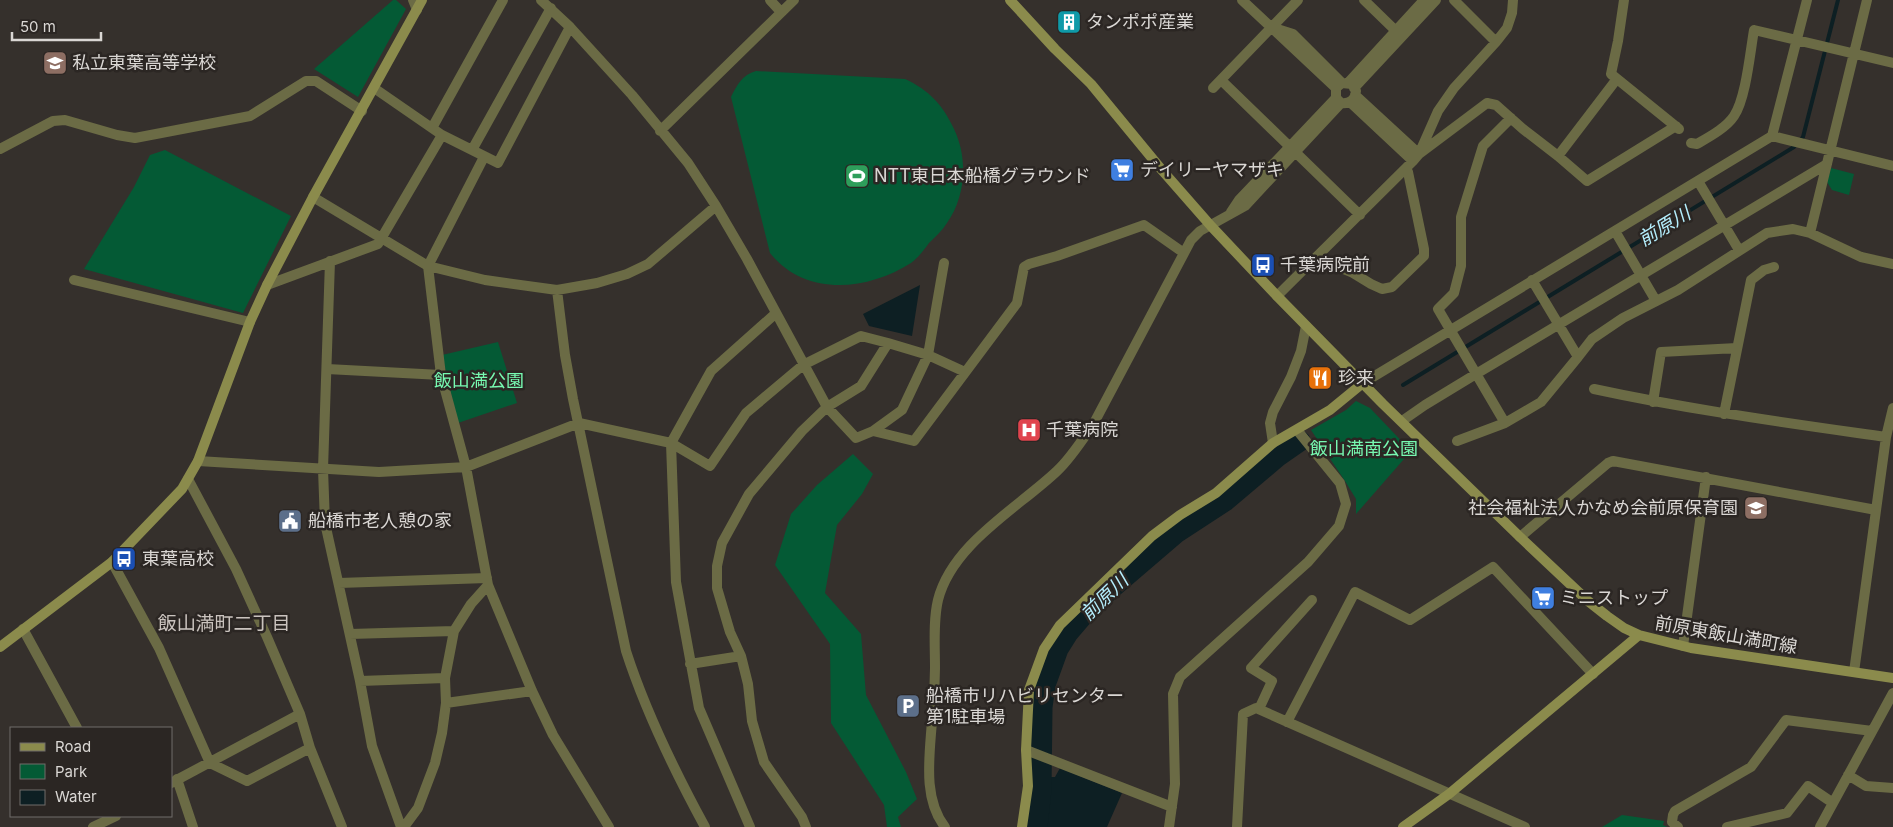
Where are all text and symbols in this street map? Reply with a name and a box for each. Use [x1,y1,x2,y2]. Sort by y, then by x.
building icon: タンポポ産業 [1056,9,1082,35]
scale bar [12,10,101,42]
place label: タンポポ産業 [1086,11,1194,32]
text: 50 m [20,17,56,36]
school or university icon: 私立東葉高等学校 [42,50,68,76]
place label: 私立東葉高等学校 [72,52,216,73]
supermarket icon: デイリーヤマザキ [1109,157,1135,183]
place label: デイリーヤマザキ [1140,159,1284,180]
sports icon: NTT東日本船橋グラウンド [844,163,870,189]
place label: NTT東日本船橋グラウンド [874,165,1091,186]
water label: 前原川 [1634,201,1696,251]
bus stop icon: 千葉病院前 [1250,252,1276,278]
place label: 千葉病院前 [1280,254,1370,275]
restaurant icon: 珍来 [1307,365,1333,391]
place label: 珍来 [1338,367,1374,388]
park label: 飯山満公園 [434,370,524,391]
hospital icon: 千葉病院 [1016,417,1042,443]
place label: 千葉病院 [1046,419,1118,440]
park label: 飯山満南公園 [1310,438,1418,459]
school or university icon: 社会福祉法人かなめ会前原保育園 [1743,495,1769,521]
place label: 社会福祉法人かなめ会前原保育園 [1468,497,1738,518]
public building icon: 船橋市老人憩の家 [277,508,303,534]
place label: 船橋市老人憩の家 [308,510,452,531]
bus stop icon: 東葉高校 [111,546,137,572]
place label: 東葉高校 [142,548,214,569]
water label: 前原川 [1076,568,1134,625]
supermarket icon: ミニストップ [1530,585,1556,611]
place label: ミニストップ [1560,587,1668,608]
district label: 飯山満町二丁目 [157,612,291,635]
street label: 前原東飯山満町線 [1653,612,1799,657]
place label: 船橋市リハビリセンター 第1駐車場 [926,685,1124,727]
parking icon: 船橋市リハビリセンター 第1駐車場 [895,693,921,719]
legend [10,727,172,817]
text: Road [55,737,91,756]
text: Park [55,762,88,781]
text: Water [55,787,97,806]

